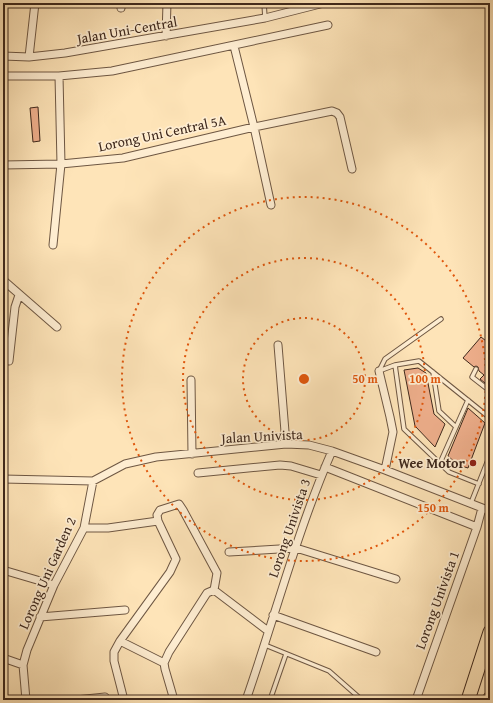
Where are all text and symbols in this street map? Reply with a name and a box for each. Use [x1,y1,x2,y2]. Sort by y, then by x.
street label: Jalan Uni-Central [73,11,179,49]
street label: Lorong Uni Central 5A [96,110,228,156]
text: 50 m [352,370,378,387]
text: 100 m [409,370,442,387]
centre of rings [297,372,311,386]
street label: Jalan Univista [219,424,304,448]
place label: Wee Motor [398,453,466,473]
marker: Wee Motor [468,458,478,468]
street label: Lorong Univista 3 [263,476,315,580]
text: 150 m [417,499,450,516]
street label: Lorong Uni Garden 2 [13,514,81,632]
street label: Lorong Univista 1 [410,548,464,652]

